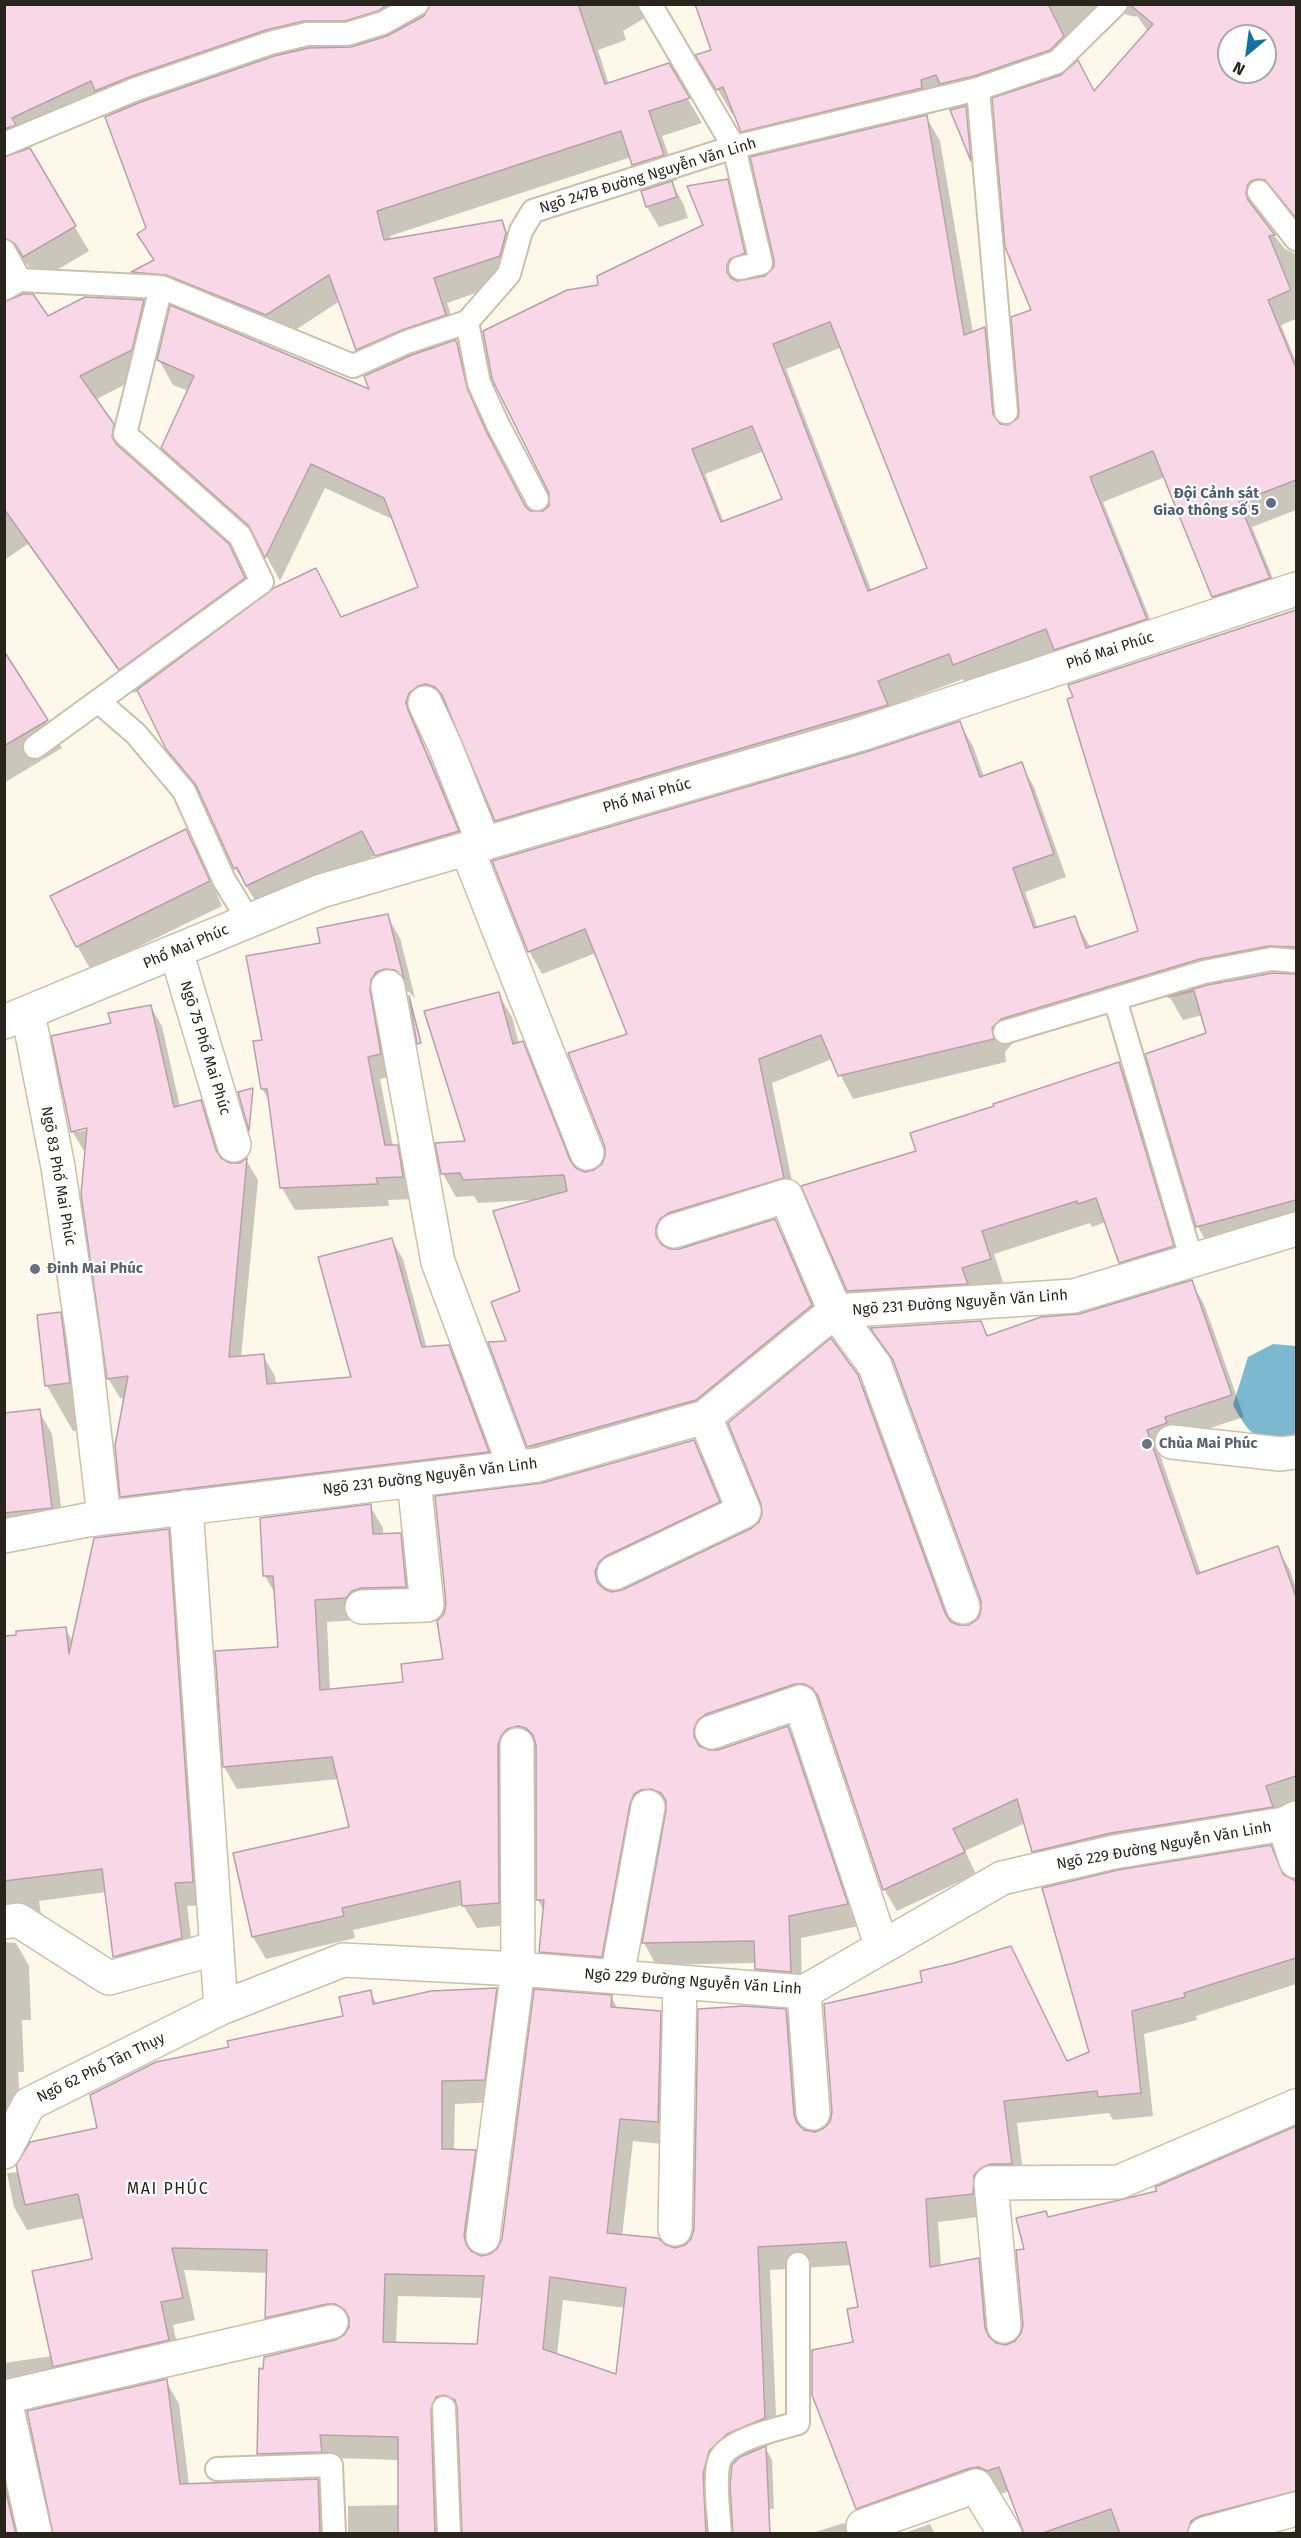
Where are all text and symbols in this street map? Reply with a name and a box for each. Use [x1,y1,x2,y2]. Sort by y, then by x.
north arrow [1217,24,1277,84]
text: N [1230,58,1248,79]
street label: Ngõ 247B Đường Nguyễn Văn Linh [537,134,759,218]
place label: Đội Cảnh sát Giao thông số 5 [1153,485,1259,520]
marker: Đội Cảnh sát Giao thông số 5 [1264,496,1278,510]
street label: Phố Mai Phúc [1064,628,1156,674]
street label: Phố Mai Phúc [601,775,693,817]
street label: Phố Mai Phúc [141,921,231,973]
street label: Ngõ 75 Phố Mai Phúc [176,979,234,1117]
street label: Ngõ 83 Phố Mai Phúc [37,1105,79,1247]
place label: Đinh Mai Phúc [47,1260,143,1278]
marker: Đinh Mai Phúc [28,1262,42,1276]
street label: Ngõ 231 Đường Nguyễn Văn Linh [851,1286,1069,1320]
place label: Chùa Mai Phúc [1159,1435,1257,1453]
marker: Chùa Mai Phúc [1140,1437,1154,1451]
street label: Ngõ 231 Đường Nguyễn Văn Linh [322,1455,538,1499]
street label: Ngõ 229 Đường Nguyễn Văn Linh [1055,1818,1273,1874]
street label: Ngõ 229 Đường Nguyễn Văn Linh [584,1965,802,1999]
street label: Ngõ 62 Phố Tân Thụy [34,2029,168,2107]
district label: MAI PHÚC [127,2180,209,2200]

